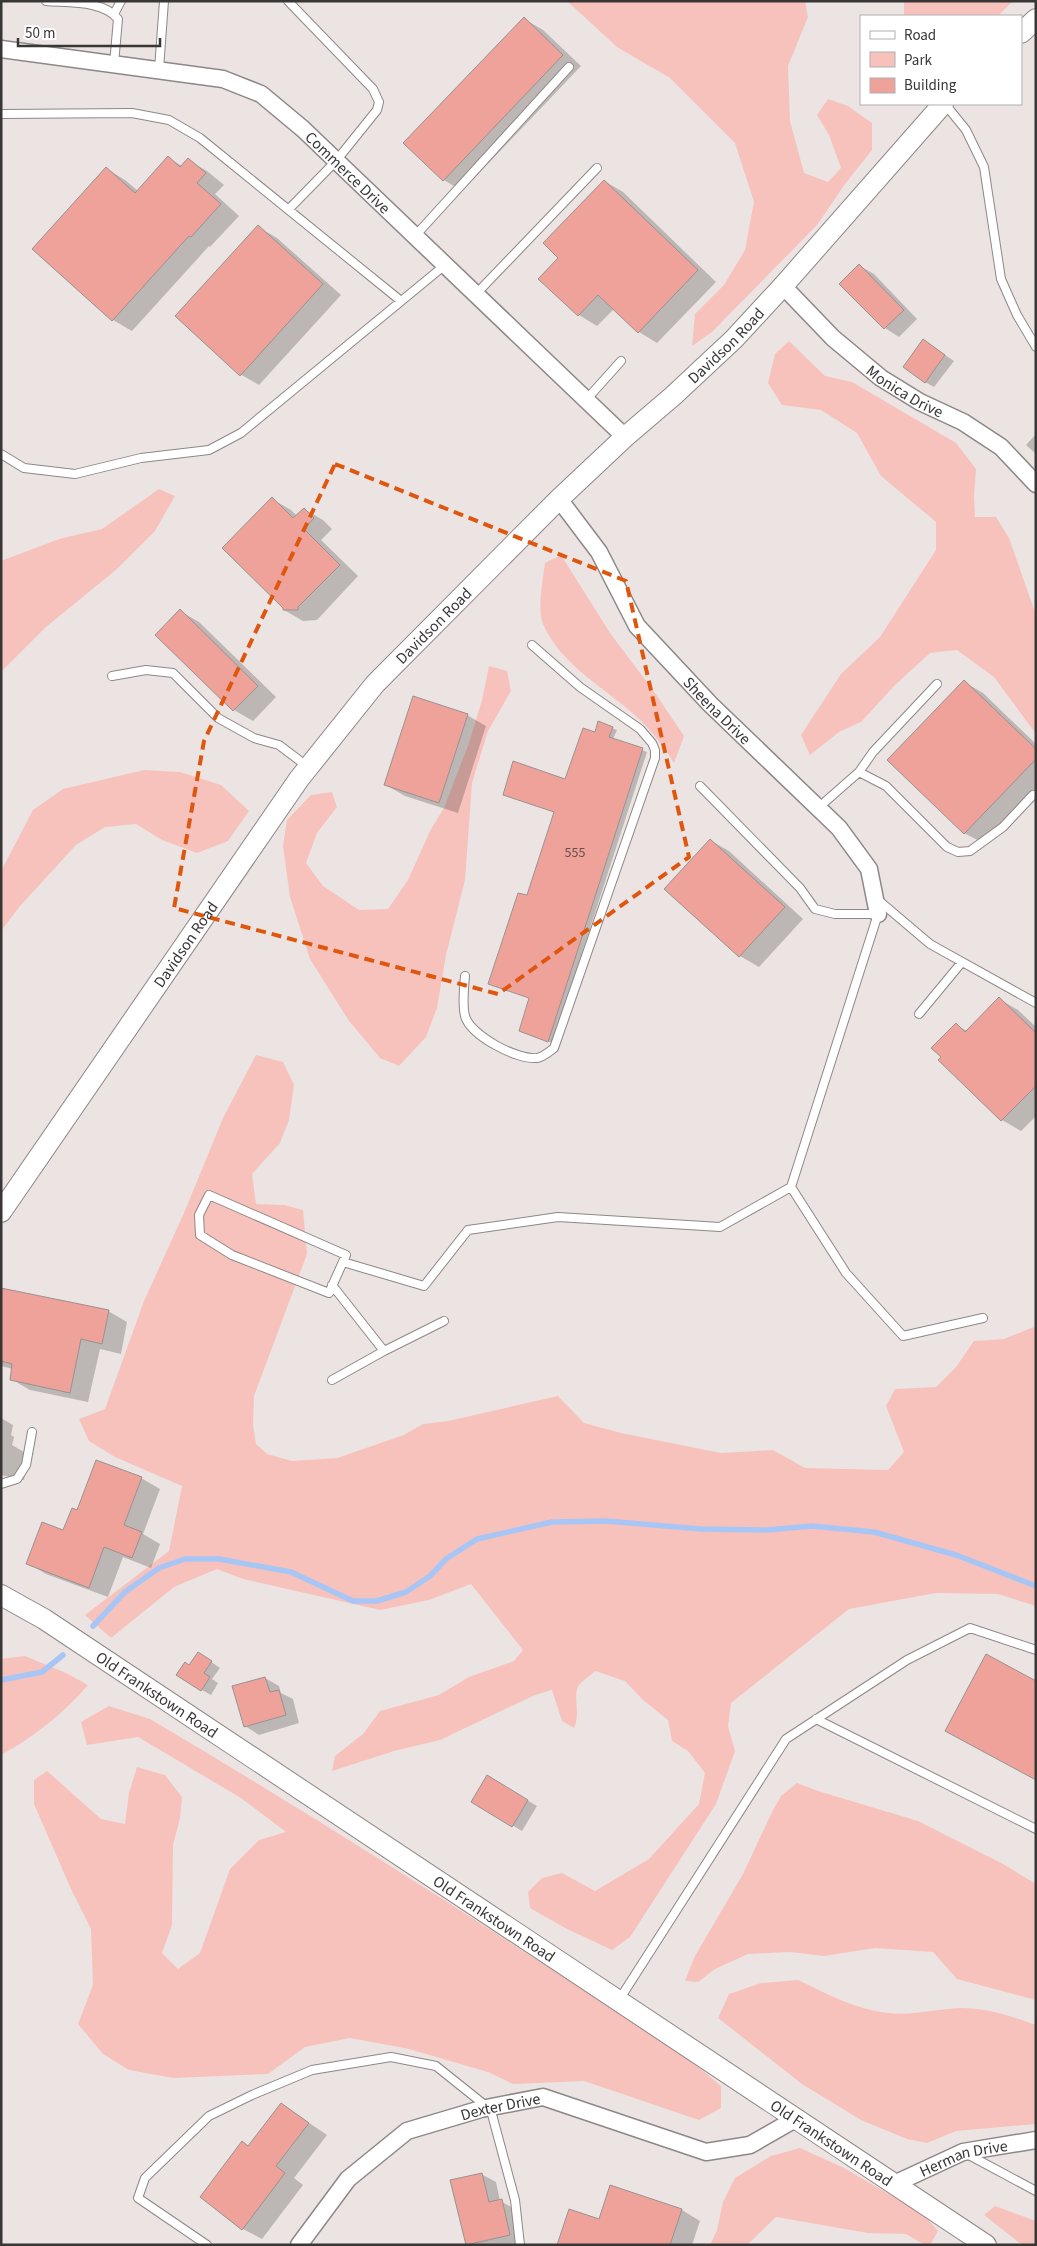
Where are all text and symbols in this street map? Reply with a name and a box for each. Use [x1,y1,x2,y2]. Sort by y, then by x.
scale bar [18,15,160,47]
legend [860,15,1022,105]
text: 50 m [25,23,55,44]
text: Road [904,25,936,46]
text: Park [904,50,933,71]
text: Building [904,75,957,96]
street label: Commerce Drive [300,127,395,219]
street label: Davidson Road [683,303,770,389]
street label: Monica Drive [861,360,947,423]
street label: Davidson Road [391,583,477,669]
street label: Sheena Drive [678,672,756,750]
house number: 555 [565,843,585,863]
street label: Davidson Road [149,897,223,992]
street label: Old Frankstown Road [91,1646,222,1744]
street label: Old Frankstown Road [428,1871,559,1968]
street label: Dexter Drive [458,2088,542,2126]
street label: Old Frankstown Road [766,2095,897,2192]
street label: Herman Drive [916,2135,1009,2183]

